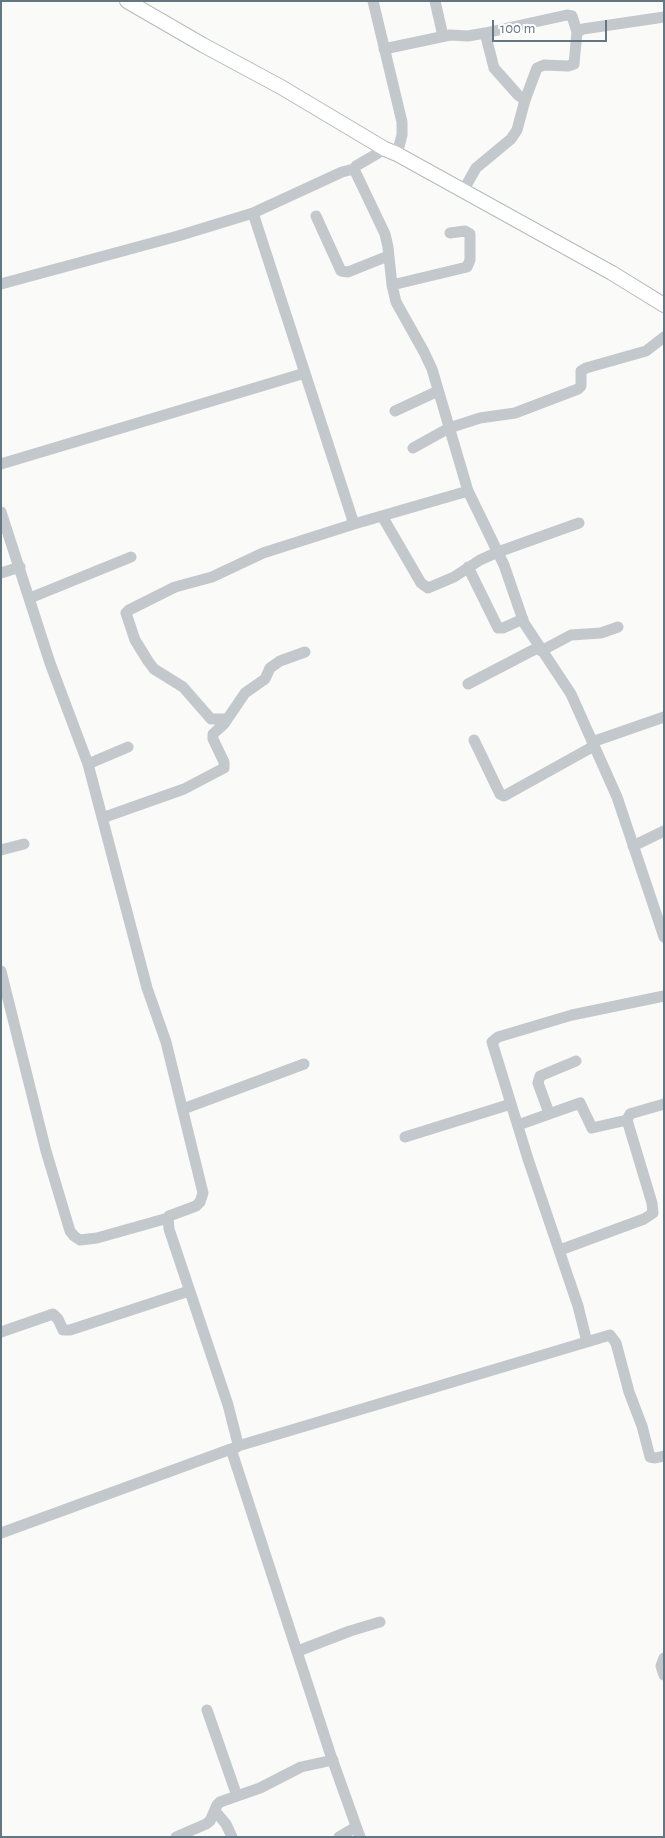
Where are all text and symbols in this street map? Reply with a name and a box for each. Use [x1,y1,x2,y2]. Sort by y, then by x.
scale bar [495,10,610,42]
text: 100 m [500,21,535,36]

